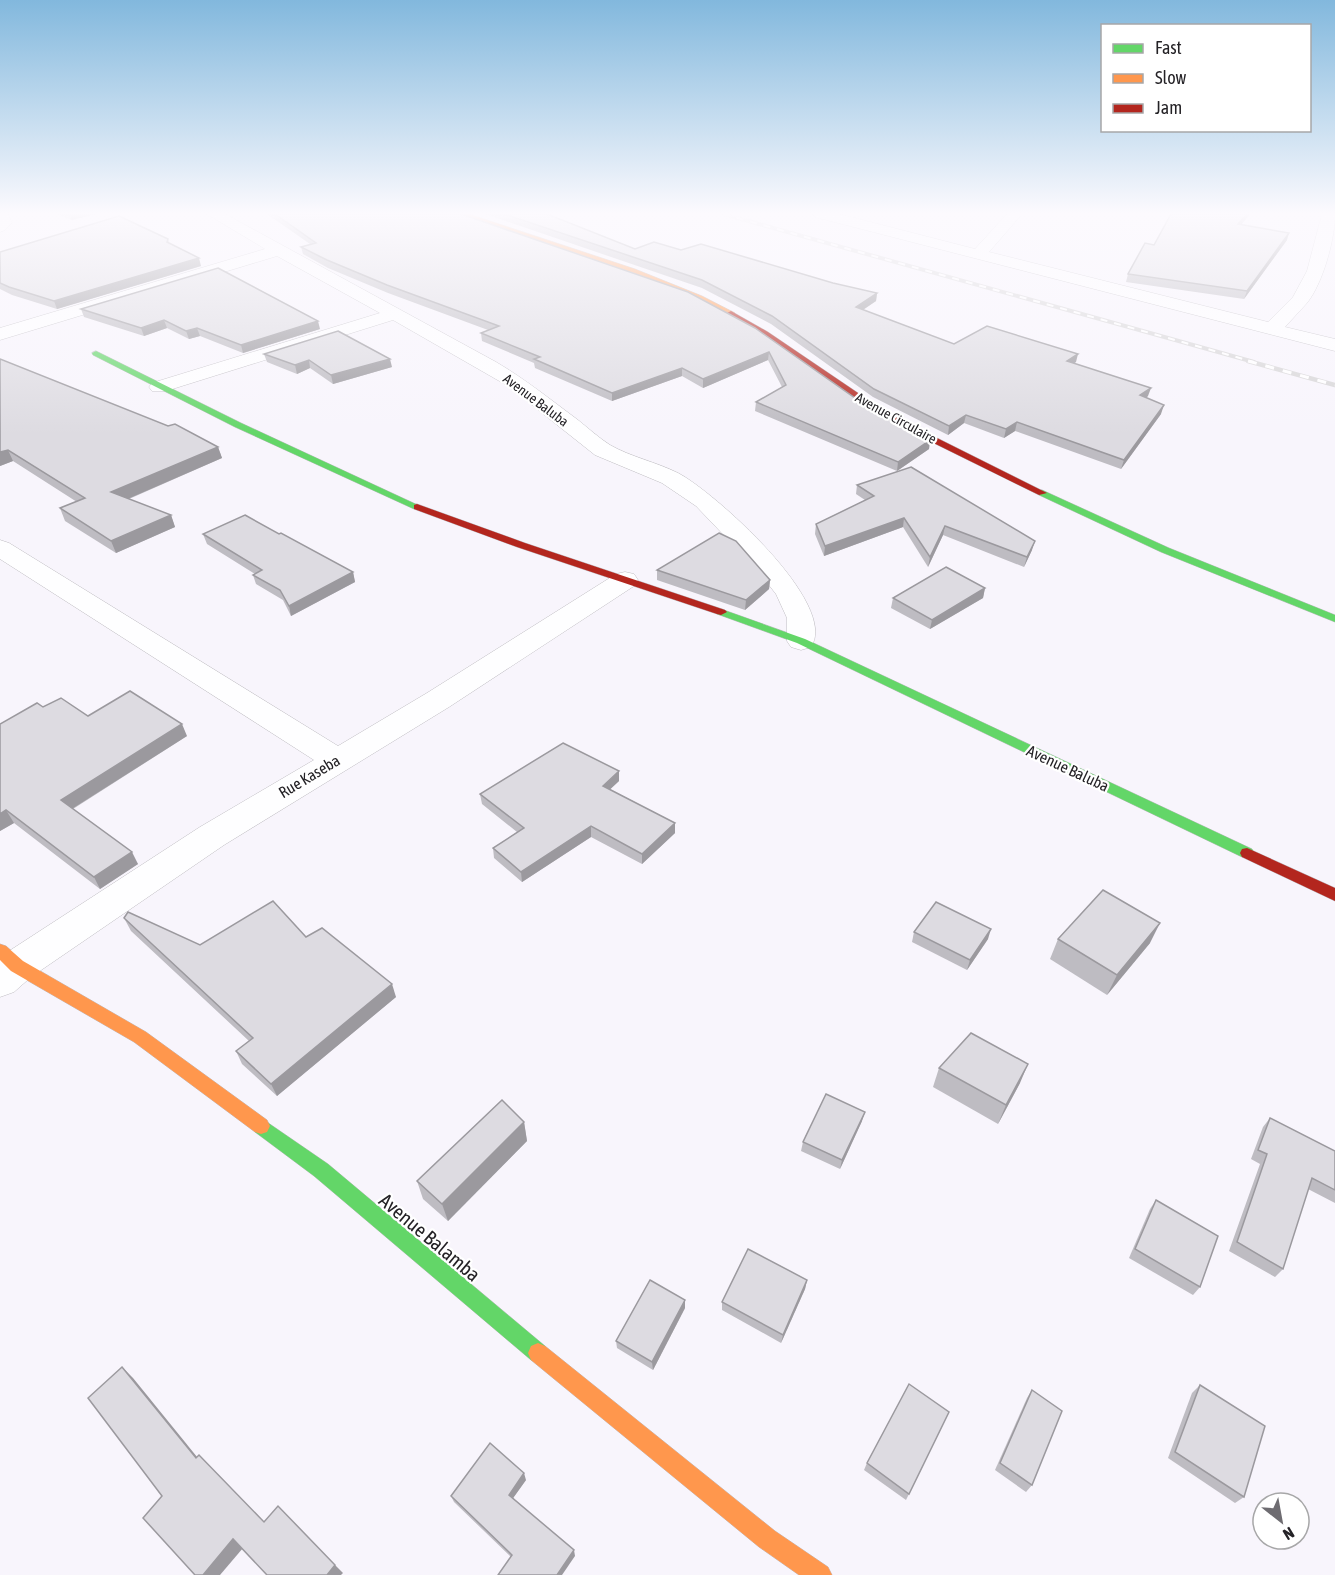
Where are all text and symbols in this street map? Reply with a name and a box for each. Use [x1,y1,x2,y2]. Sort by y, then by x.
legend [1101,24,1311,132]
text: Fast [1155,37,1182,58]
text: Slow [1155,67,1186,88]
text: Jam [1155,97,1182,118]
street label: Avenue Baluba [500,370,572,430]
street label: Avenue Circulaire [853,389,939,447]
street label: Avenue Baluba [1024,741,1112,795]
street label: Rue Kaseba [275,751,343,801]
street label: Avenue Balamba [375,1188,485,1286]
north arrow [1251,1491,1311,1551]
text: N [1280,1524,1297,1544]

